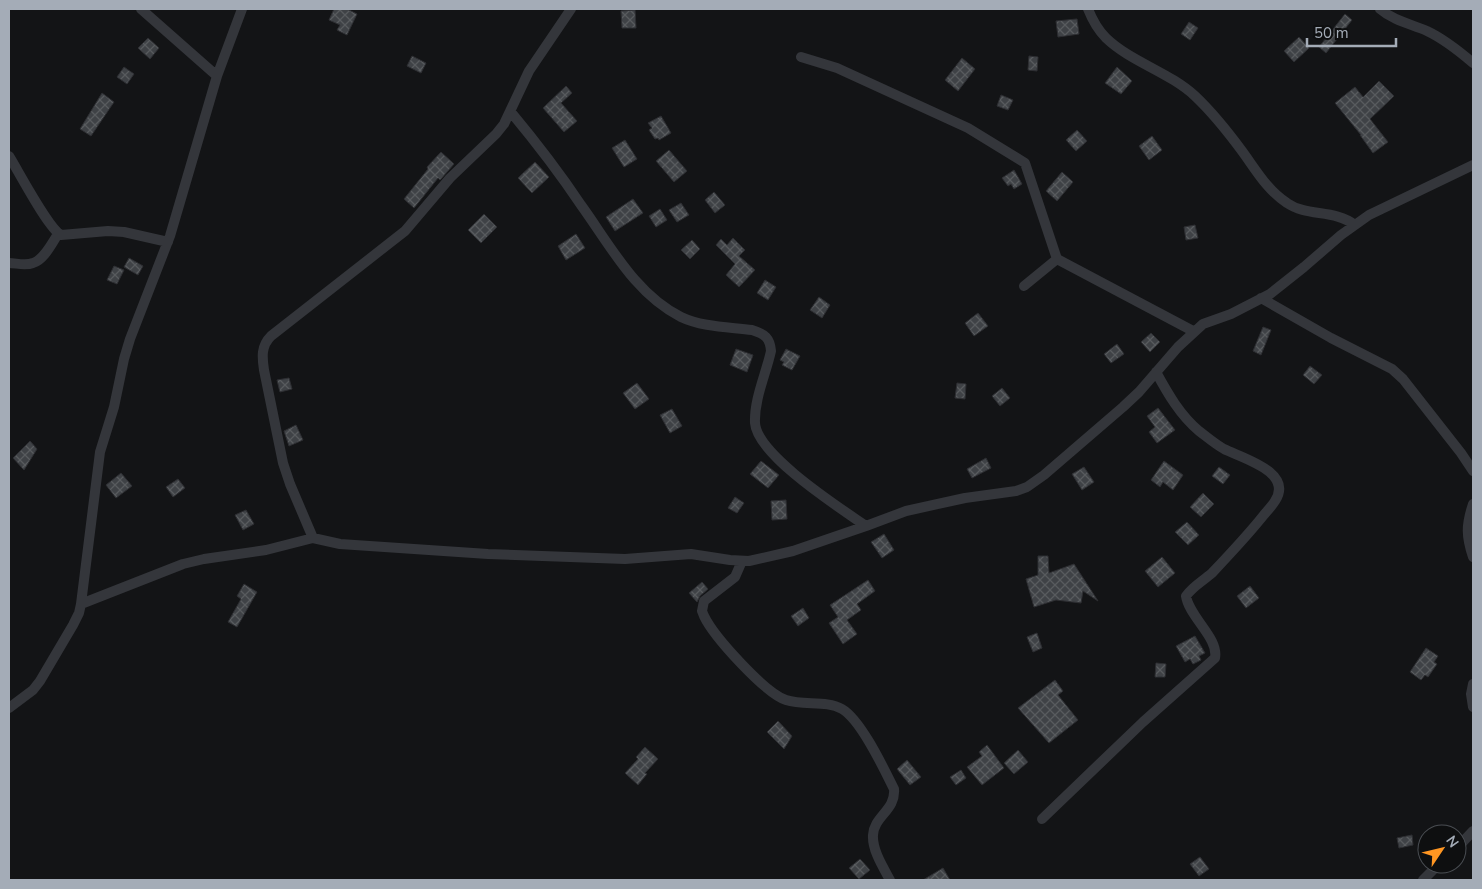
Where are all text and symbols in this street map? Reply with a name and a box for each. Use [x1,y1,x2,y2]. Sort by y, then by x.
scale bar [1307,15,1396,47]
text: 50 m [1314,23,1349,43]
north arrow [1417,824,1467,874]
text: N [1441,832,1463,852]

